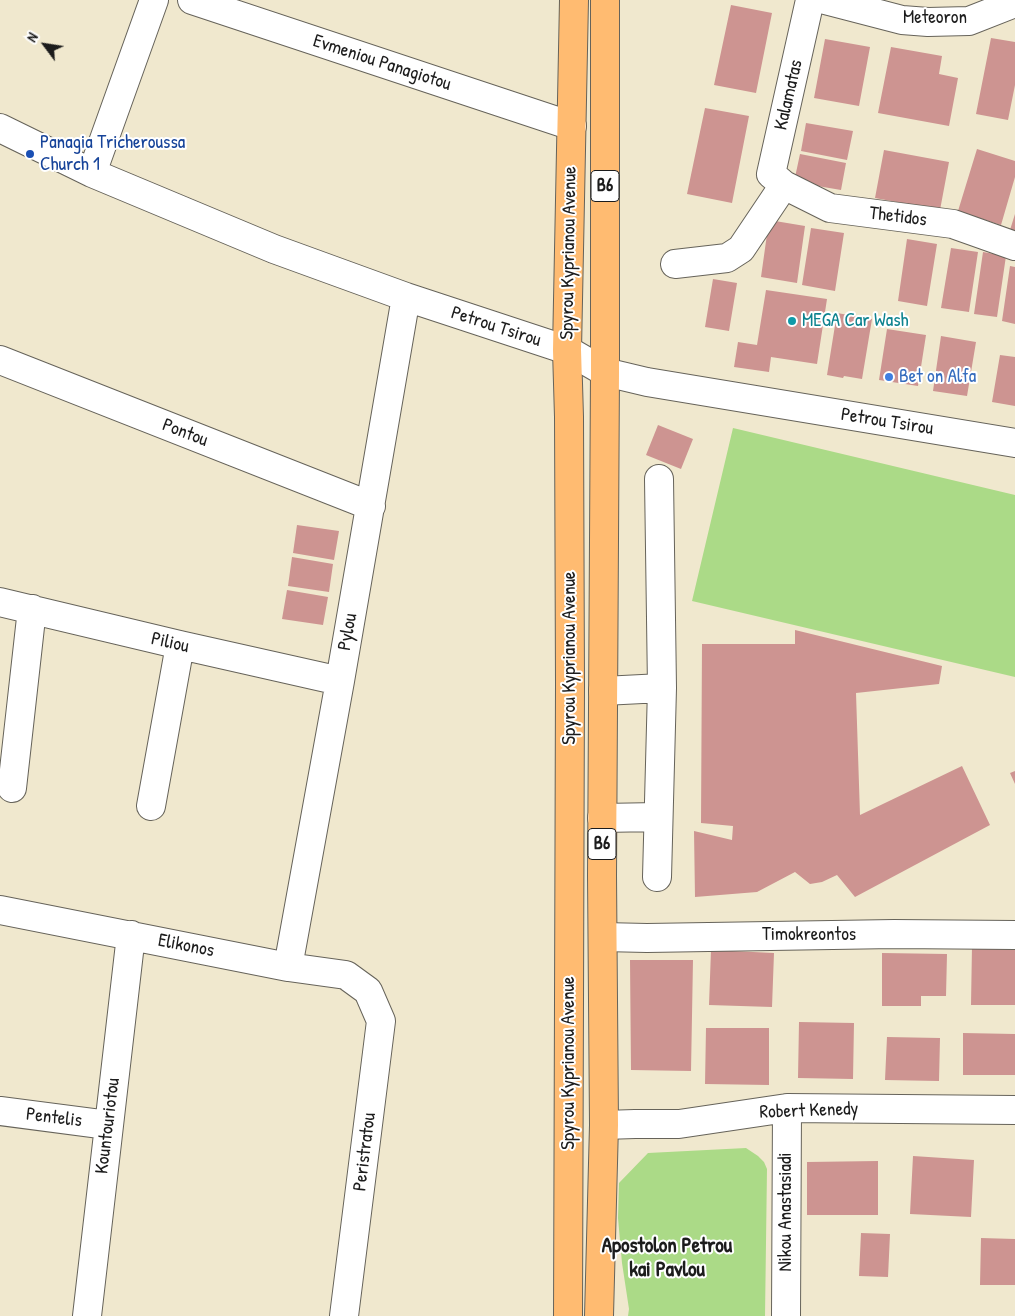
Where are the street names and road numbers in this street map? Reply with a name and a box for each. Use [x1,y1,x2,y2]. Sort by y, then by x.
street label: Meteoron [903,7,967,29]
street label: Evmeniou Panagiotou [310,30,454,96]
street label: Kalamatas [770,58,808,132]
street label: Spyrou Kyprianou Avenue [556,166,582,340]
road number: B6 [591,170,619,202]
street label: Thetidos [868,202,928,232]
street label: Petrou Tsirou [448,302,544,352]
street label: Petrou Tsirou [839,403,935,441]
street label: Pontou [159,414,211,452]
street label: Spyrou Kyprianou Avenue [559,571,581,745]
street label: Pylou [334,612,362,652]
street label: Piliou [149,628,191,658]
road number: B6 [588,829,616,860]
street label: Timokreontos [762,924,856,946]
street label: Elikonos [156,929,216,963]
street label: Spyrou Kyprianou Avenue [558,976,580,1150]
street label: Kountouriotou [91,1077,125,1175]
street label: Robert Kenedy [759,1098,859,1124]
street label: Pentelis [25,1103,83,1133]
street label: Peristratou [349,1112,381,1192]
street label: Nikou Anastasiadi [775,1152,797,1272]

